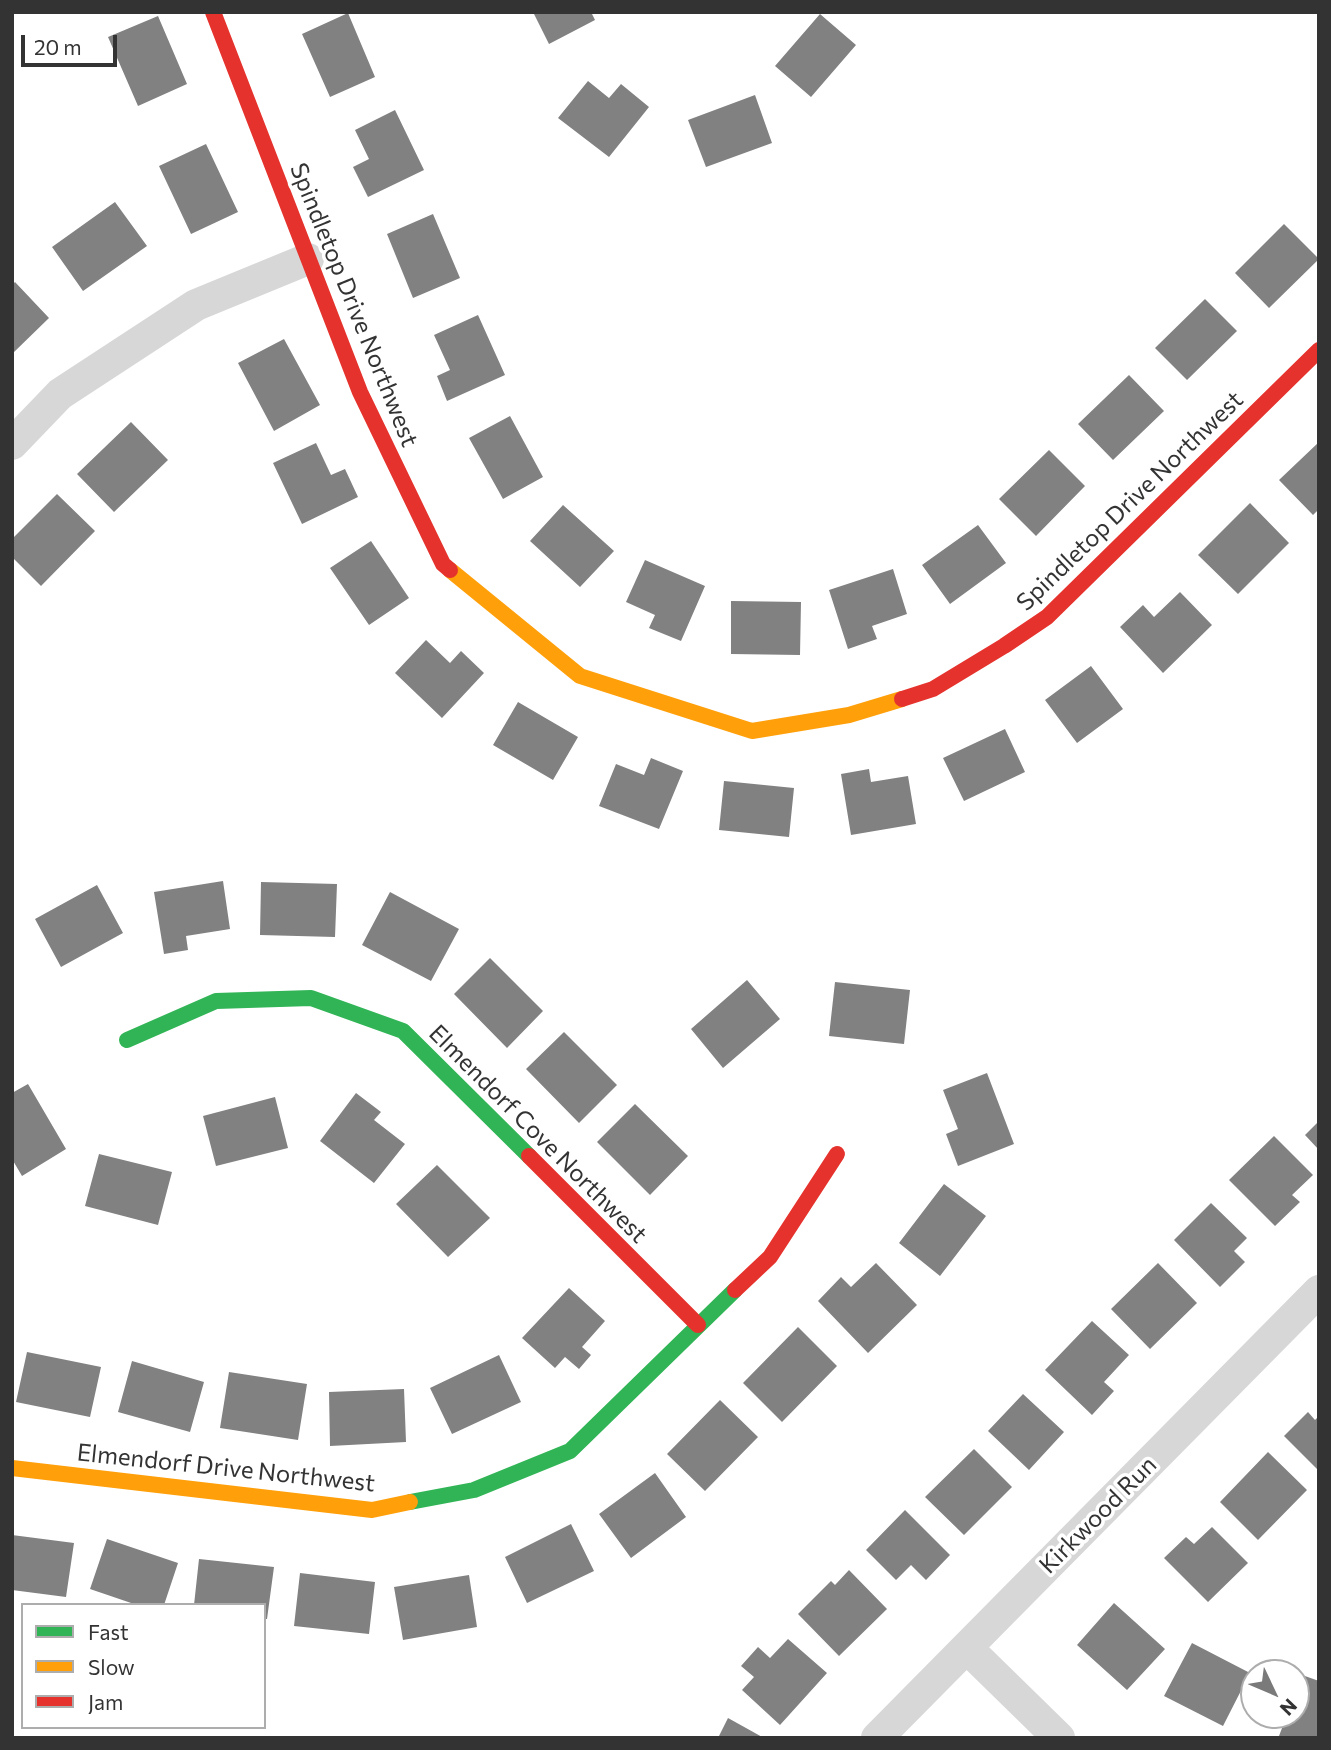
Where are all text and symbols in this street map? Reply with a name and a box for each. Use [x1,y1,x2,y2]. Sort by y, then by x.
scale bar [24,21,121,65]
text: 20 m [34,34,82,59]
street label: Spindletop Drive Northwest [284,159,424,451]
street label: Spindletop Drive Northwest [1011,385,1249,617]
street label: Elmendorf Cove Northwest [423,1019,653,1249]
street label: Elmendorf Drive Northwest [76,1438,376,1498]
street label: Kirkwood Run [1033,1450,1163,1580]
legend [21,1603,266,1729]
text: Fast [88,1619,129,1644]
text: Slow [88,1654,135,1679]
north arrow [1240,1659,1310,1729]
text: Jam [88,1689,123,1714]
text: N [1276,1694,1302,1721]

